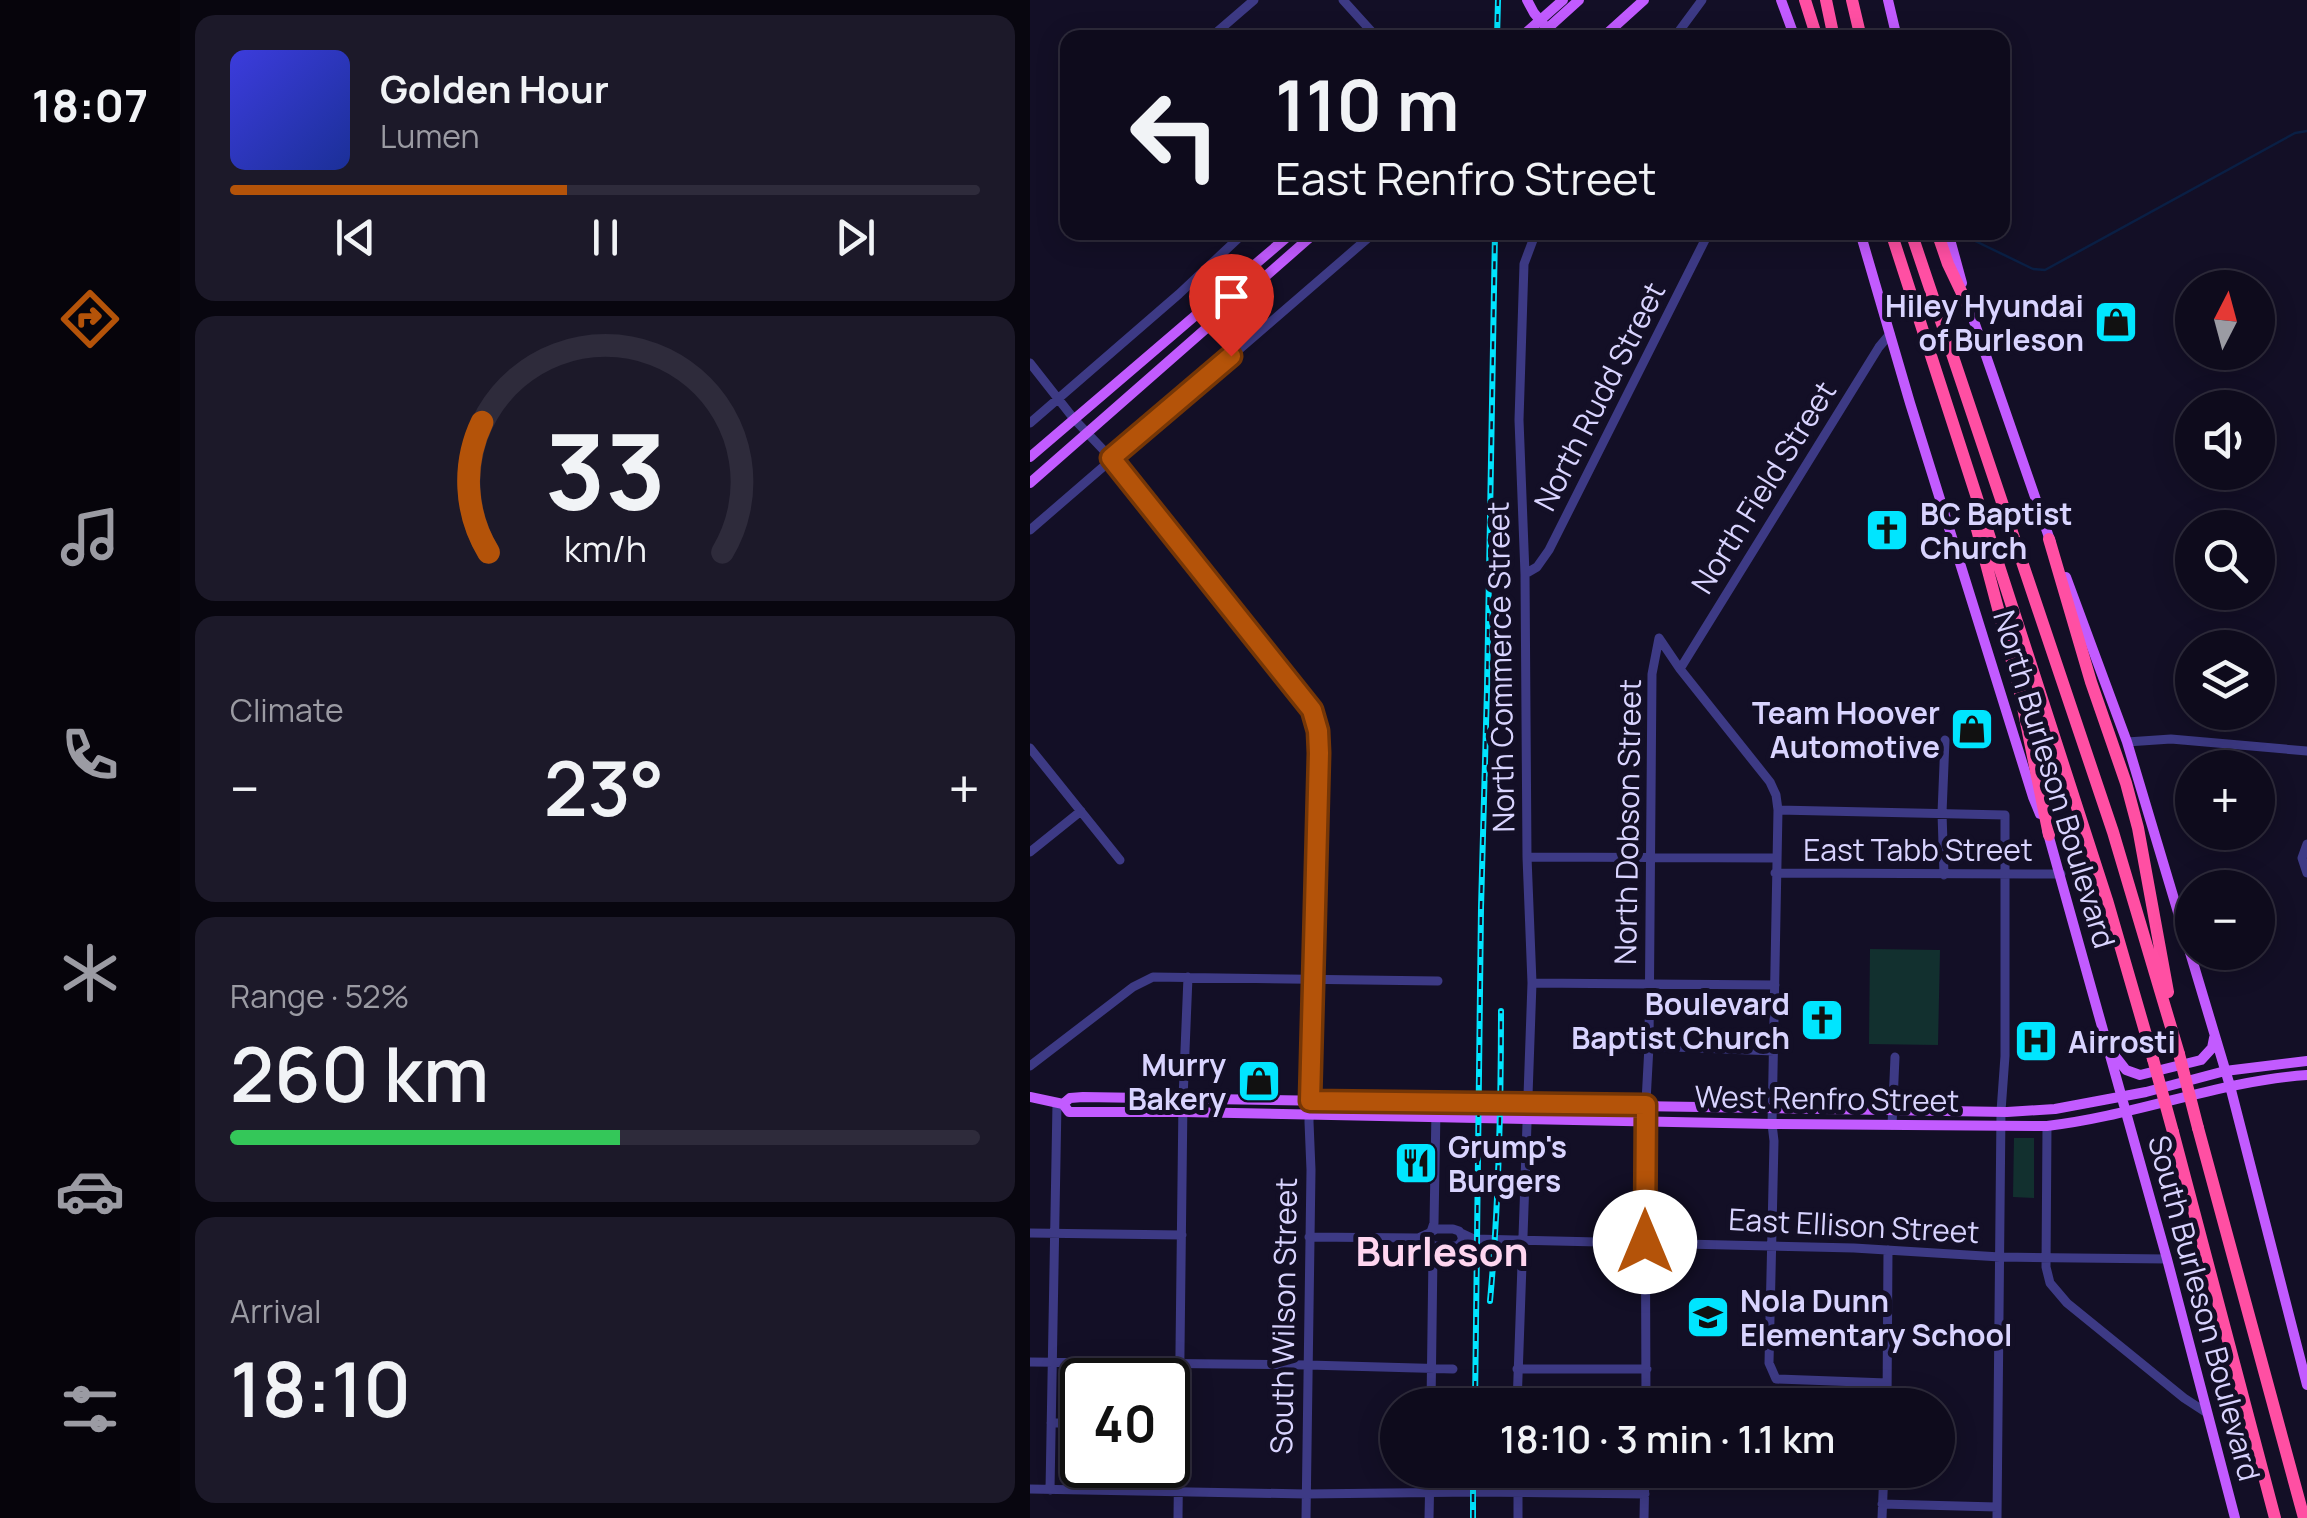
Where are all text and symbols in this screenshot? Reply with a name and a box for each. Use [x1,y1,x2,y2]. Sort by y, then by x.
text: 110 m [1275,56,1459,152]
text: Golden Hour [380,62,609,114]
icon: left [1110,70,1240,200]
text: 18:07 [32,74,148,136]
text: Lumen [380,114,480,158]
text: East Renfro Street [1275,147,1657,209]
icon: previous [328,210,383,265]
icon: pause [578,210,633,265]
icon: next [828,210,883,265]
pin [1189,254,1274,357]
icon: arrive [1204,269,1259,324]
north arrow [2175,270,2275,370]
map controls [2175,270,2275,970]
street label: North Rudd Street [1524,275,1674,517]
icon: directions [55,284,125,354]
place label: Hiley Hyundai of Burleson [1885,285,2084,360]
shop icon: Hiley Hyundai of Burleson [2093,299,2139,345]
street label: North Field Street [1681,373,1845,601]
button: sound [2175,390,2275,490]
text: 33 [545,399,665,541]
place label: BC Baptist Church [1920,493,2072,568]
street label: North Commerce Street [1477,501,1523,833]
icon: music [55,502,125,572]
church icon: BC Baptist Church [1864,507,1910,553]
button: search [2175,510,2275,610]
text: km/h [563,524,647,573]
street label: North Burleson Boulevard [1984,605,2126,953]
button: layers [2175,630,2275,730]
street label: North Dobson Street [1604,679,1650,965]
text: Climate [230,688,344,732]
place label: Team Hoover Automotive [1752,692,1940,767]
shop icon: Team Hoover Automotive [1949,706,1995,752]
icon: phone [55,720,125,790]
text: 23° [544,736,664,839]
text: − [230,750,260,826]
text: + [948,750,980,826]
button: + [2175,750,2275,850]
street label: East Tabb Street [1803,829,2033,870]
button: − [2175,870,2275,970]
icon: climate [55,938,125,1008]
text: Range · 52% [230,974,409,1018]
place label: Boulevard Baptist Church [1571,983,1790,1058]
church icon: Boulevard Baptist Church [1799,997,1845,1043]
hospital icon: Airrosti [2013,1018,2059,1064]
place label: Airrosti [2068,1021,2176,1062]
text: 260 km [230,1022,489,1125]
place label: Murry Bakery [1128,1044,1226,1119]
shop icon: Murry Bakery [1236,1058,1282,1104]
street label: West Renfro Street [1694,1075,1960,1121]
place label: Grump's Burgers [1448,1126,1567,1201]
street label: South Burleson Boulevard [2139,1131,2271,1485]
restaurant icon: Grump's Burgers [1393,1140,1439,1186]
icon: car [55,1156,125,1226]
street label: South Wilson Street [1260,1177,1306,1455]
position arrow [1593,1190,1697,1294]
street label: East Ellison Street [1728,1198,1980,1252]
district label: Burleson [1356,1223,1528,1278]
place label: Nola Dunn Elementary School [1740,1280,2012,1355]
text: Arrival [230,1289,321,1333]
school or university icon: Nola Dunn Elementary School [1685,1294,1731,1340]
text: 18:10 [230,1337,411,1440]
speed limit sign: 40 [1060,1358,1190,1488]
icon: filters [55,1374,125,1444]
text: 18:10 · 3 min · 1.1 km [1500,1412,1835,1464]

